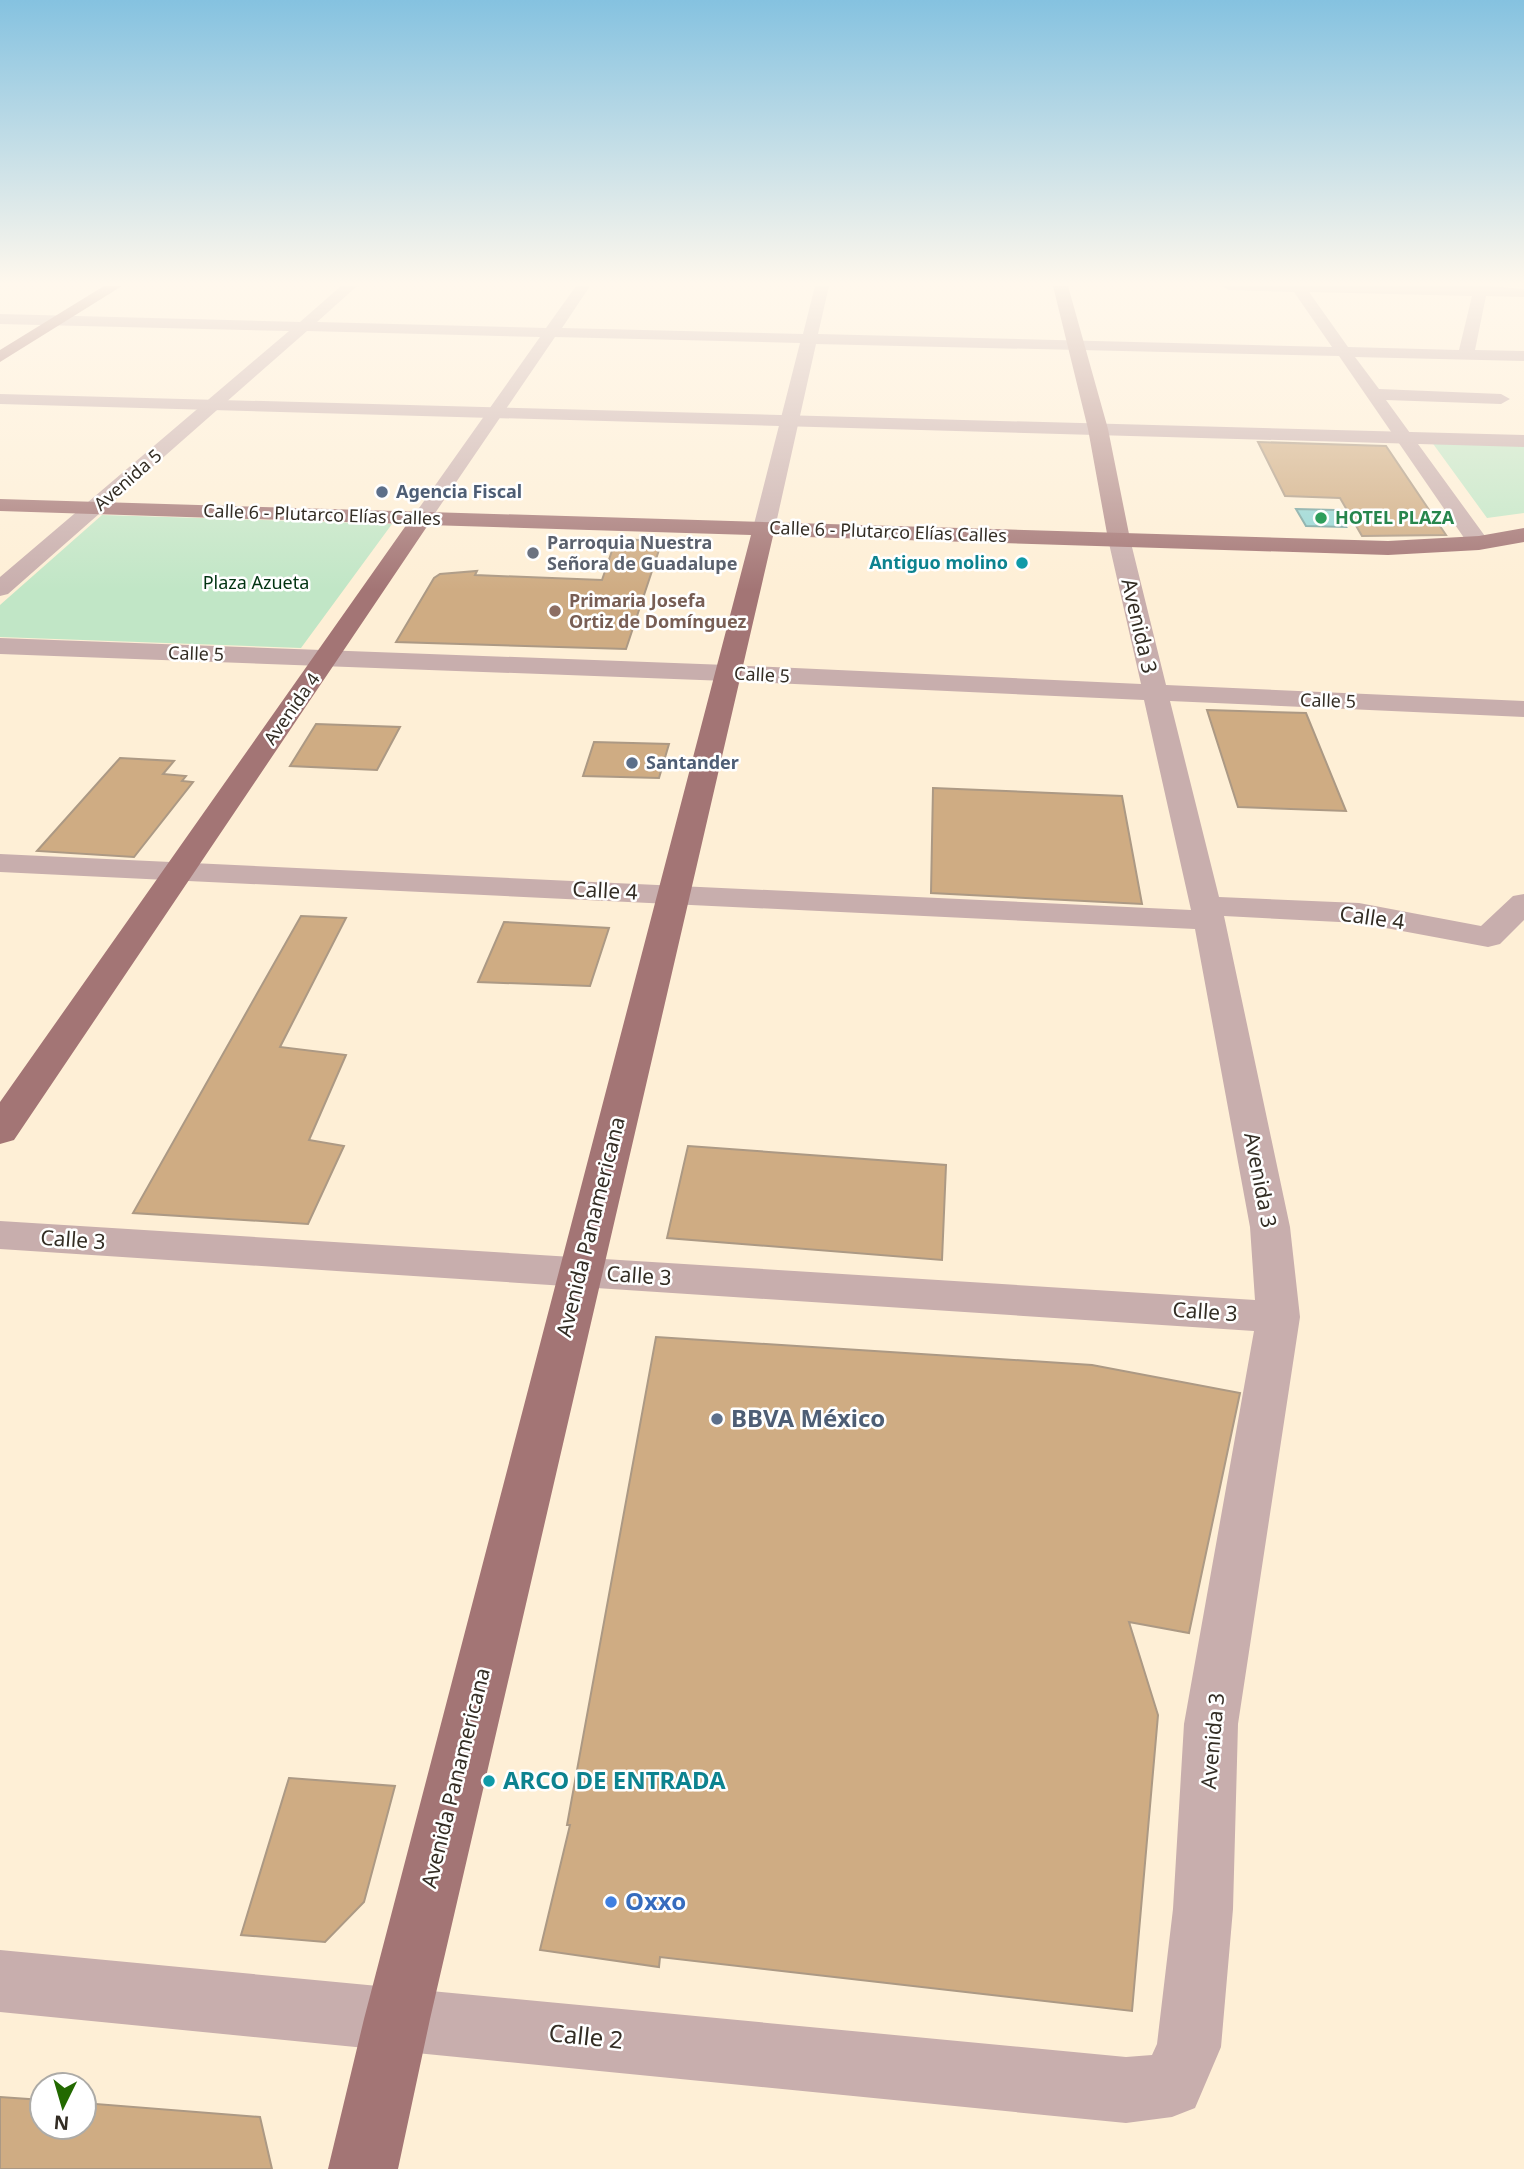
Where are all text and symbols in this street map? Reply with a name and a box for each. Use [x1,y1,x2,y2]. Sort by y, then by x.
street label: Avenida 5 [88,443,166,515]
place label: Agencia Fiscal [396,479,522,503]
marker: Agencia Fiscal [374,484,390,500]
street label: Calle 6 - Plutarco Elías Calles [203,498,441,530]
place label: HOTEL PLAZA [1335,505,1455,529]
marker: HOTEL PLAZA [1313,510,1329,526]
street label: Calle 6 - Plutarco Elías Calles [769,515,1007,547]
place label: Parroquia Nuestra Señora de Guadalupe [547,530,737,575]
marker: Parroquia Nuestra Señora de Guadalupe [525,545,541,561]
place label: Antiguo molino [869,550,1008,574]
marker: Antiguo molino [1014,555,1030,571]
park label: Plaza Azueta [203,570,309,594]
street label: Avenida 3 [1115,576,1164,676]
place label: Primaria Josefa Ortiz de Domínguez [569,588,747,633]
marker: Primaria Josefa Ortiz de Domínguez [547,603,563,619]
street label: Calle 5 [168,640,224,666]
street label: Calle 5 [734,661,791,687]
street label: Avenida 4 [258,668,325,749]
street label: Calle 5 [1300,687,1356,713]
place label: Santander [646,750,739,774]
marker: Santander [624,755,640,771]
street label: Calle 4 [572,874,638,906]
street label: Calle 4 [1338,899,1406,935]
street label: Avenida Panamericana [549,1114,631,1340]
street label: Avenida 3 [1238,1130,1284,1230]
street label: Calle 3 [40,1223,107,1255]
street label: Calle 3 [606,1259,673,1291]
street label: Calle 3 [1172,1295,1239,1327]
place label: BBVA México [731,1401,885,1434]
marker: BBVA México [709,1411,725,1427]
street label: Avenida Panamericana [414,1665,496,1891]
street label: Avenida 3 [1194,1692,1230,1790]
place label: ARCO DE ENTRADA [503,1763,726,1796]
marker: ARCO DE ENTRADA [481,1773,497,1789]
place label: Oxxo [625,1884,686,1917]
marker: Oxxo [603,1894,619,1910]
street label: Calle 2 [547,2015,625,2056]
north arrow [28,2071,98,2141]
text: N [53,2109,70,2137]

